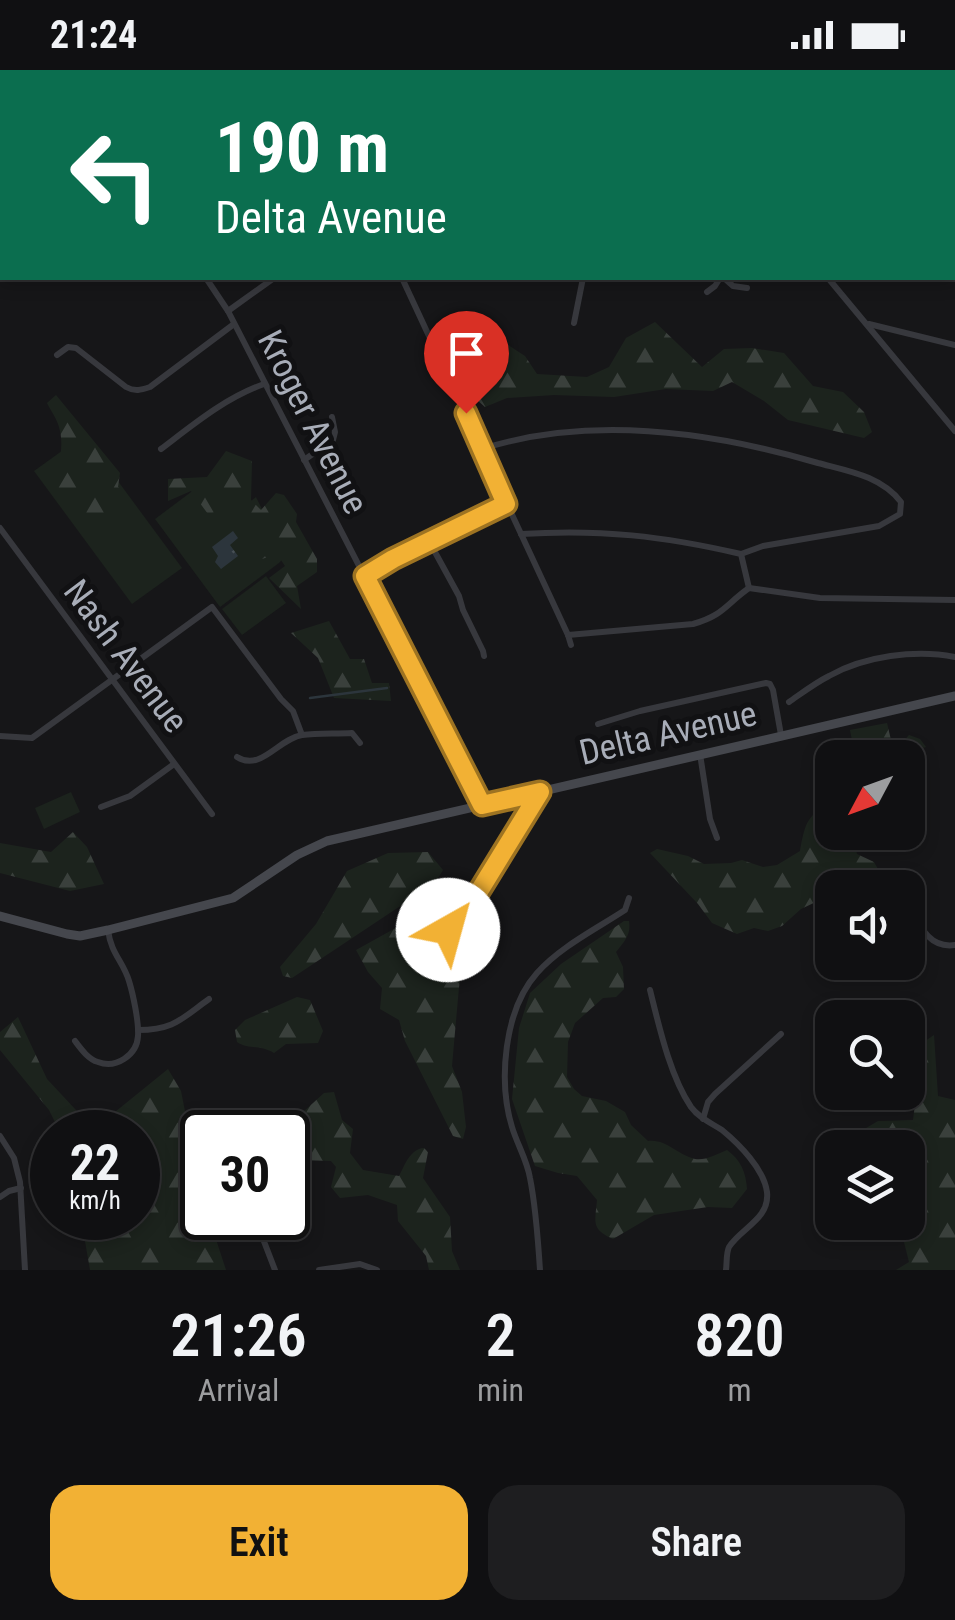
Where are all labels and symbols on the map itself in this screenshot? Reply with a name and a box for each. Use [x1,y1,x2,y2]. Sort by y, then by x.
pin [424,311,509,414]
street label: Kroger Avenue [249,324,376,521]
street label: Nash Avenue [55,572,196,741]
street label: Delta Avenue [576,693,761,774]
north arrow [815,740,925,850]
position arrow [396,878,500,982]
speed limit sign: 30 [180,1110,310,1240]

